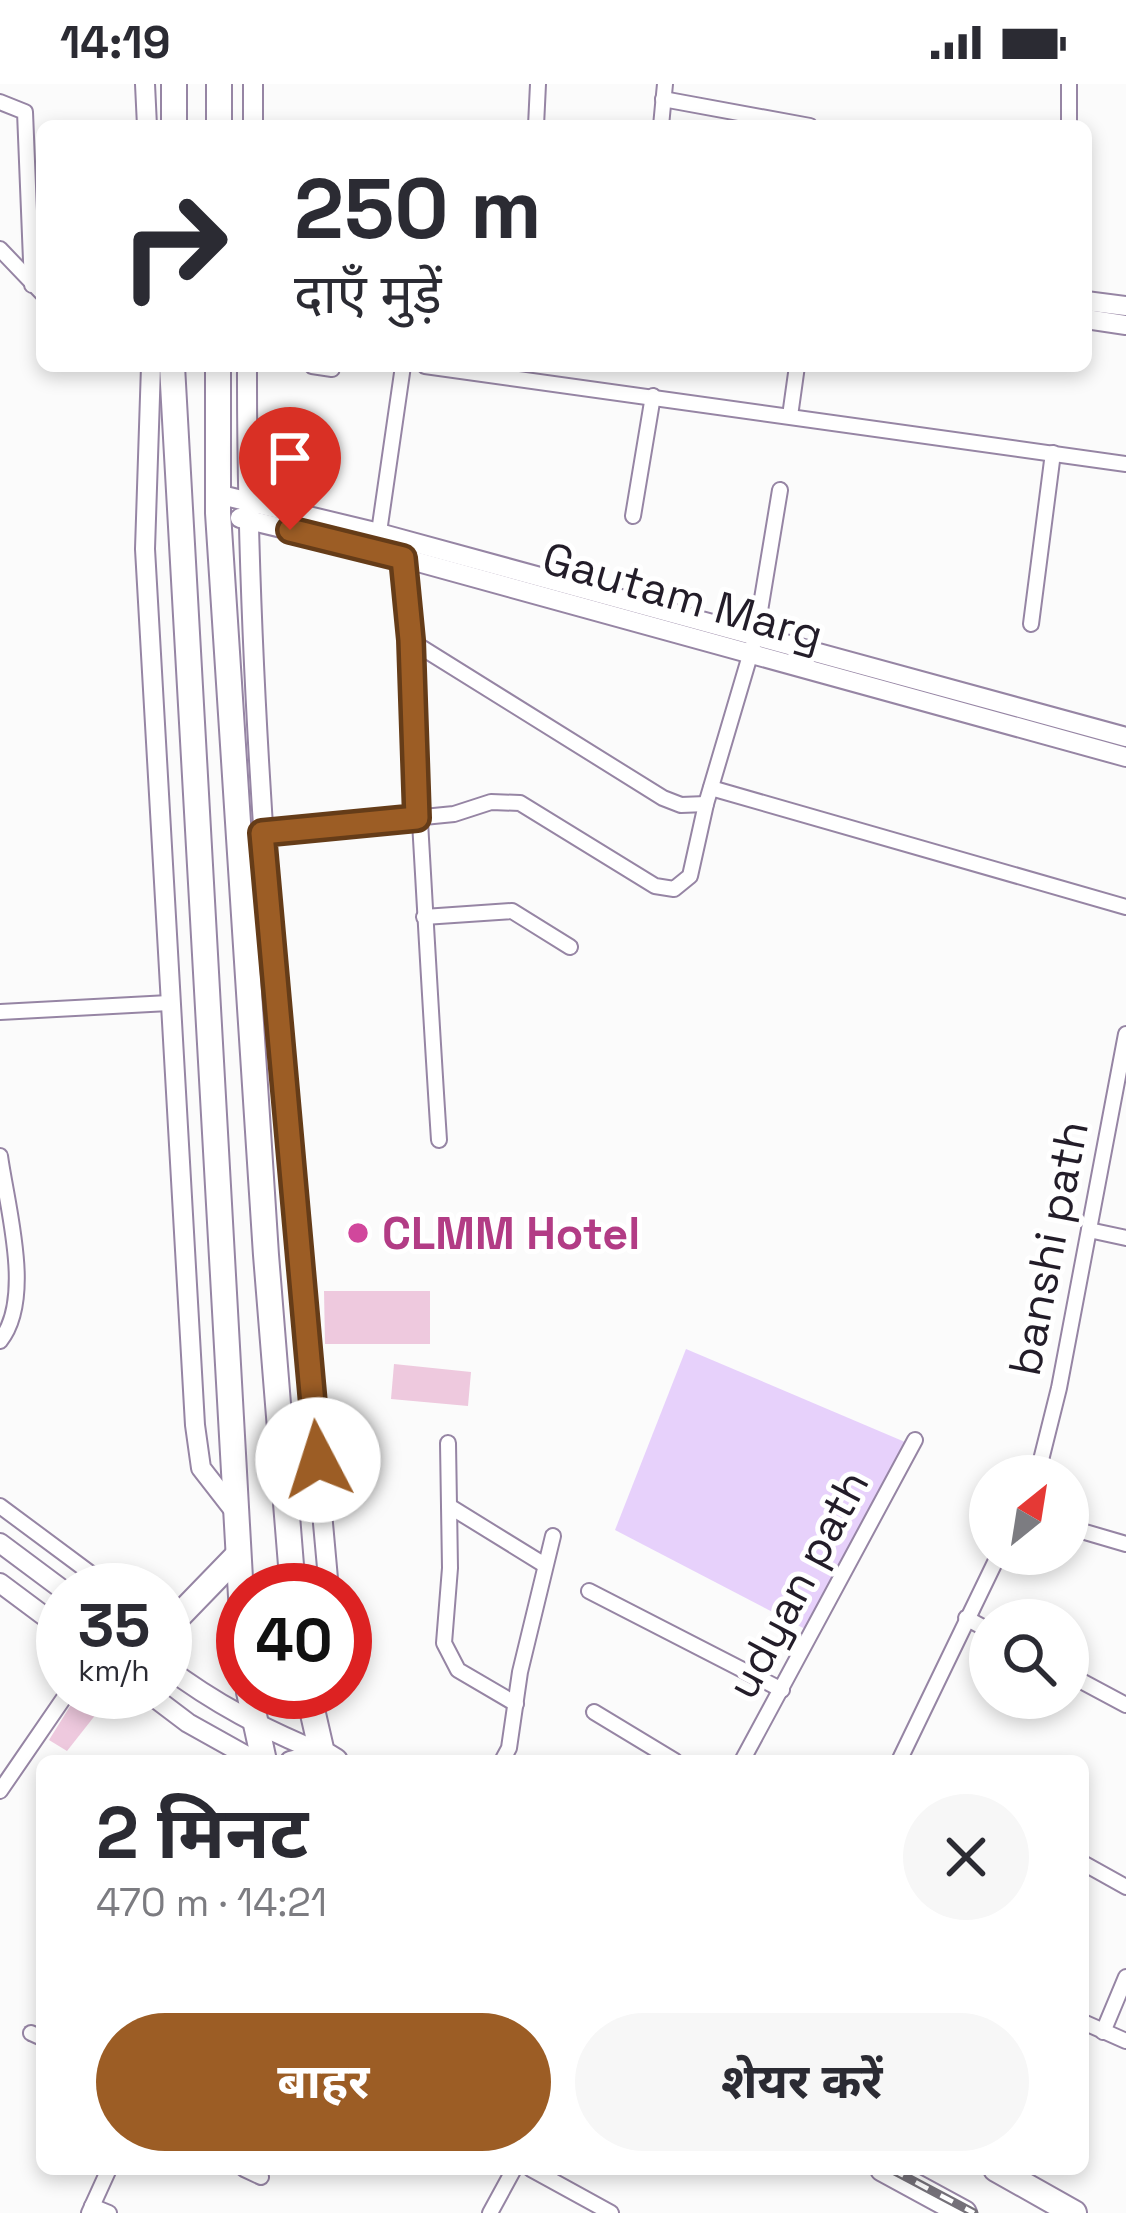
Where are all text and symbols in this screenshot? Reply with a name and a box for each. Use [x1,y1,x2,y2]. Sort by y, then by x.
text: 14:19 [60,14,171,71]
text: 250 m [294,155,542,263]
icon: right [96,168,252,324]
text: दाएँ मुड़ें [294,260,442,329]
pin [239,407,341,530]
icon: arrive [257,425,323,491]
street label: Gautam Marg [536,529,830,664]
street label: banshi path [996,1116,1101,1380]
place label: CLMM Hotel [382,1205,640,1262]
marker: CLMM Hotel [345,1220,371,1246]
position arrow [255,1397,381,1523]
north arrow [969,1455,1089,1575]
map controls [969,1455,1089,1719]
street label: udyan path [713,1460,881,1708]
speed limit sign: 40 [216,1563,372,1719]
text: 35 [78,1587,150,1664]
button: search [969,1599,1089,1719]
text: km/h [78,1651,150,1690]
text: 2 मिनट [96,1787,308,1879]
button: close [903,1794,1029,1920]
text: 470 m · 14:21 [96,1878,327,1927]
button: बाहर [96,2013,551,2151]
button: शेयर करें [575,2013,1029,2151]

